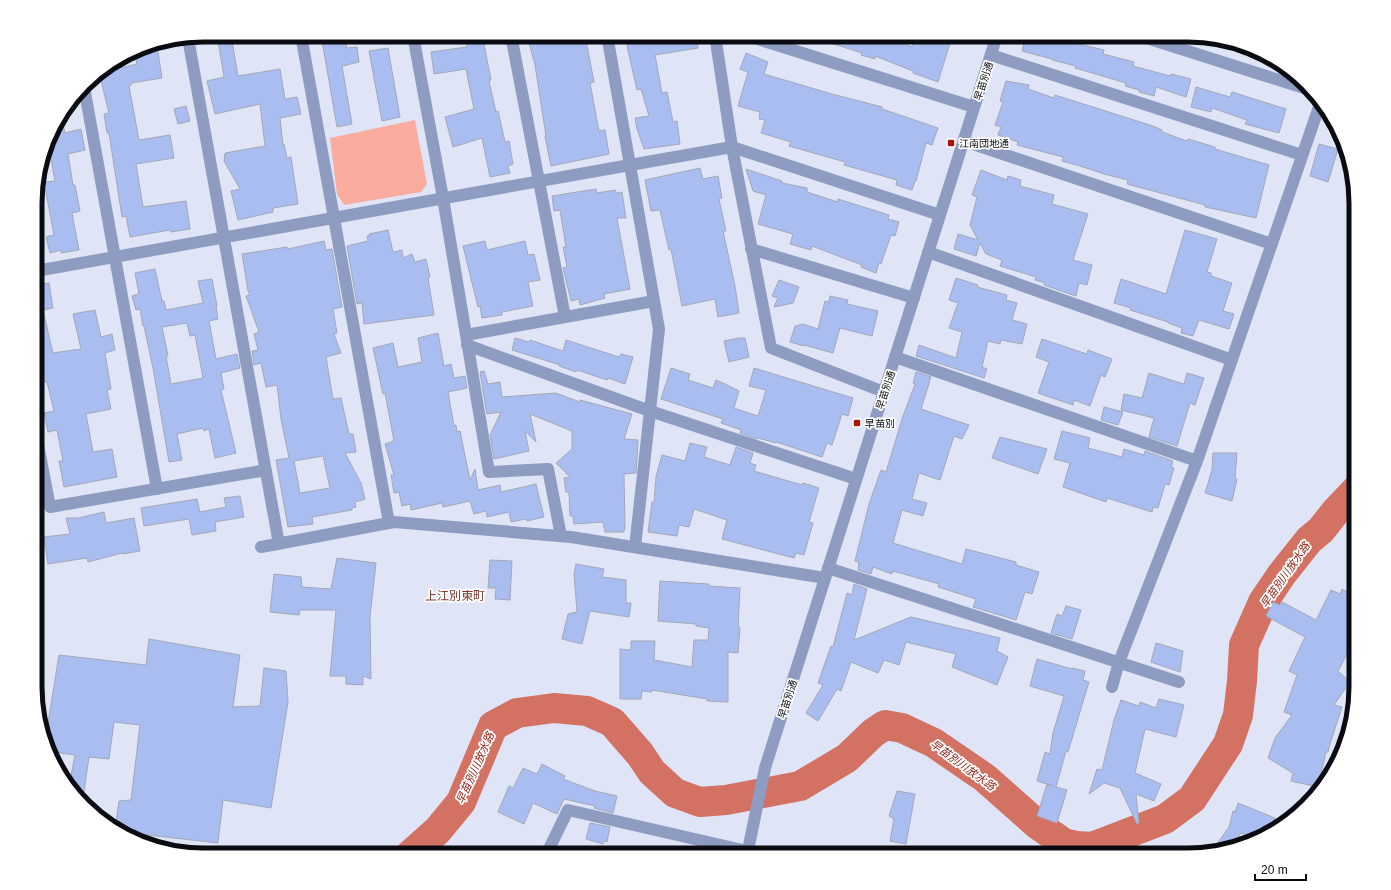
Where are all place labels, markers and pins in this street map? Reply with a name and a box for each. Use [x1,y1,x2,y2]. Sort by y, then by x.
marker: 江南団地通 [946,138,956,148]
place label: 江南団地通 [959,138,1009,149]
marker: 早苗別 [852,418,862,428]
place label: 早苗別 [865,418,895,429]

